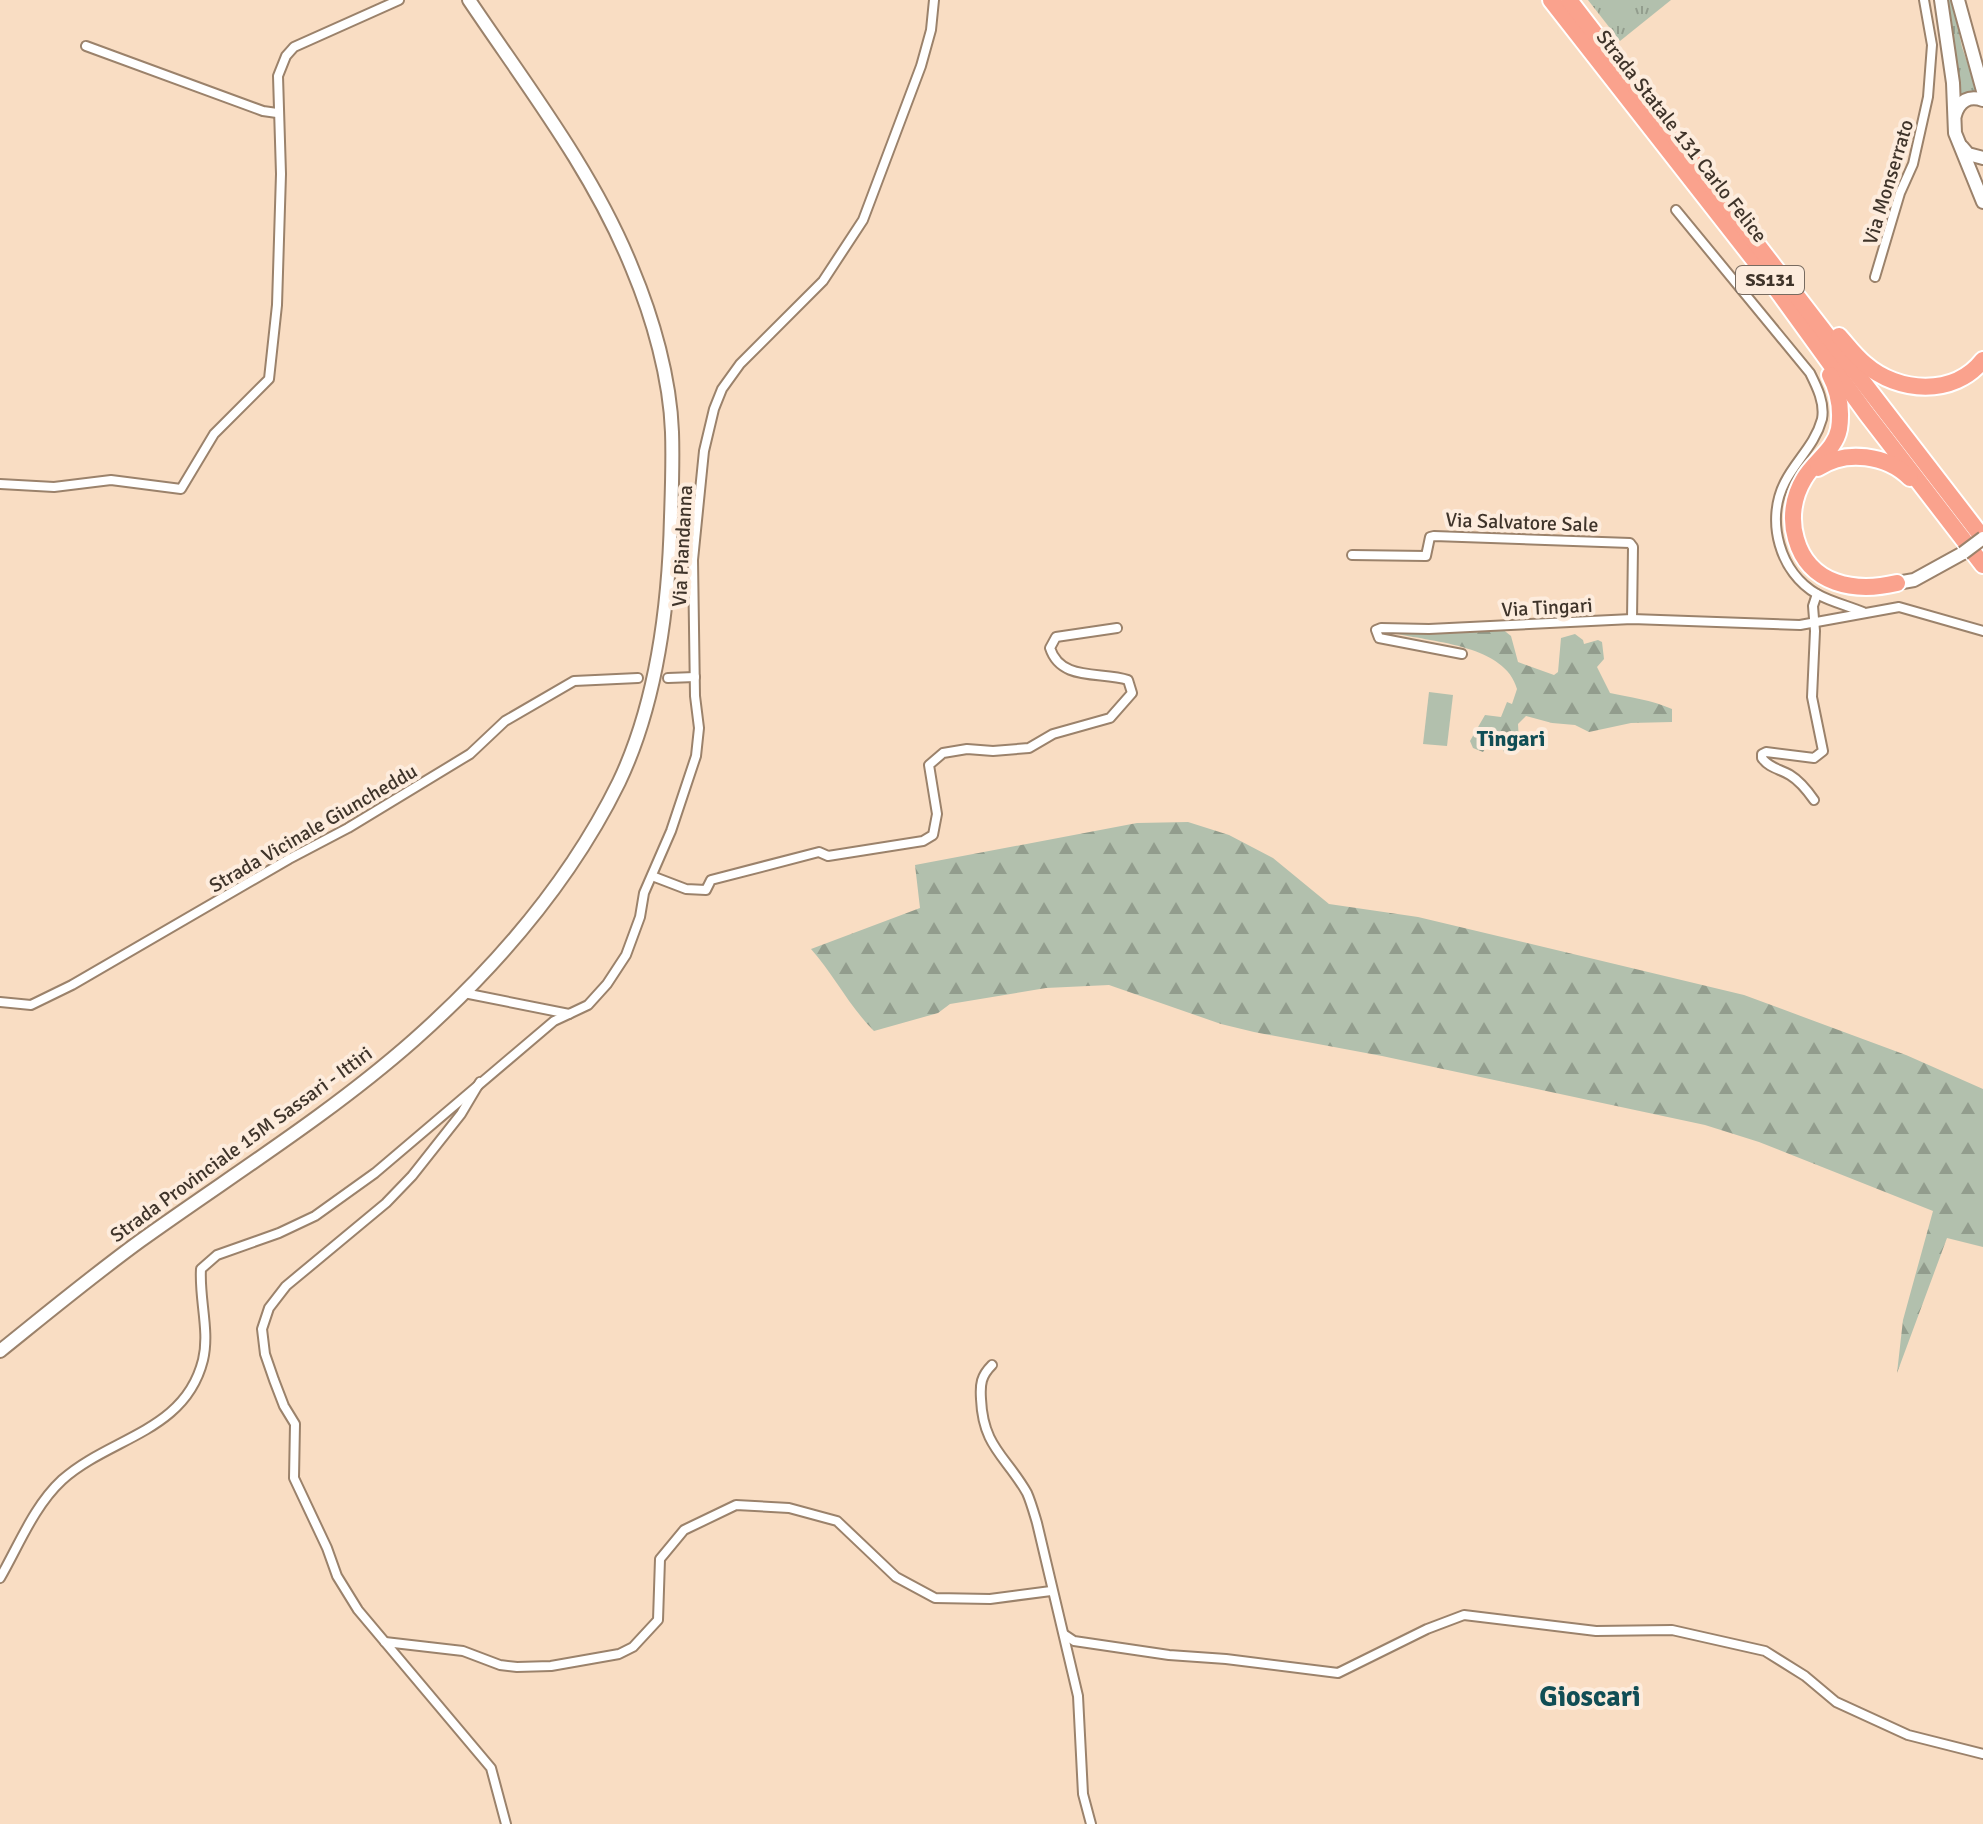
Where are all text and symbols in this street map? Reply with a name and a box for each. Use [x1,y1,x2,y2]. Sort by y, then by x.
street label: Strada Statale 131 Carlo Felice [1591,25,1772,248]
street label: Via Monserrato [1858,117,1919,248]
road number: SS131 [1736,266,1804,294]
street label: Via Piandanna [667,484,698,608]
street label: Via Salvatore Sale [1445,507,1599,538]
street label: Via Tingari [1501,593,1593,622]
district label: Tingari [1477,725,1545,752]
street label: Strada Vicinale Giuncheddu [205,759,422,898]
street label: Strada Provinciale 15M Sassari - Ittiri [105,1041,377,1248]
district label: Gioscari [1539,1680,1641,1714]

